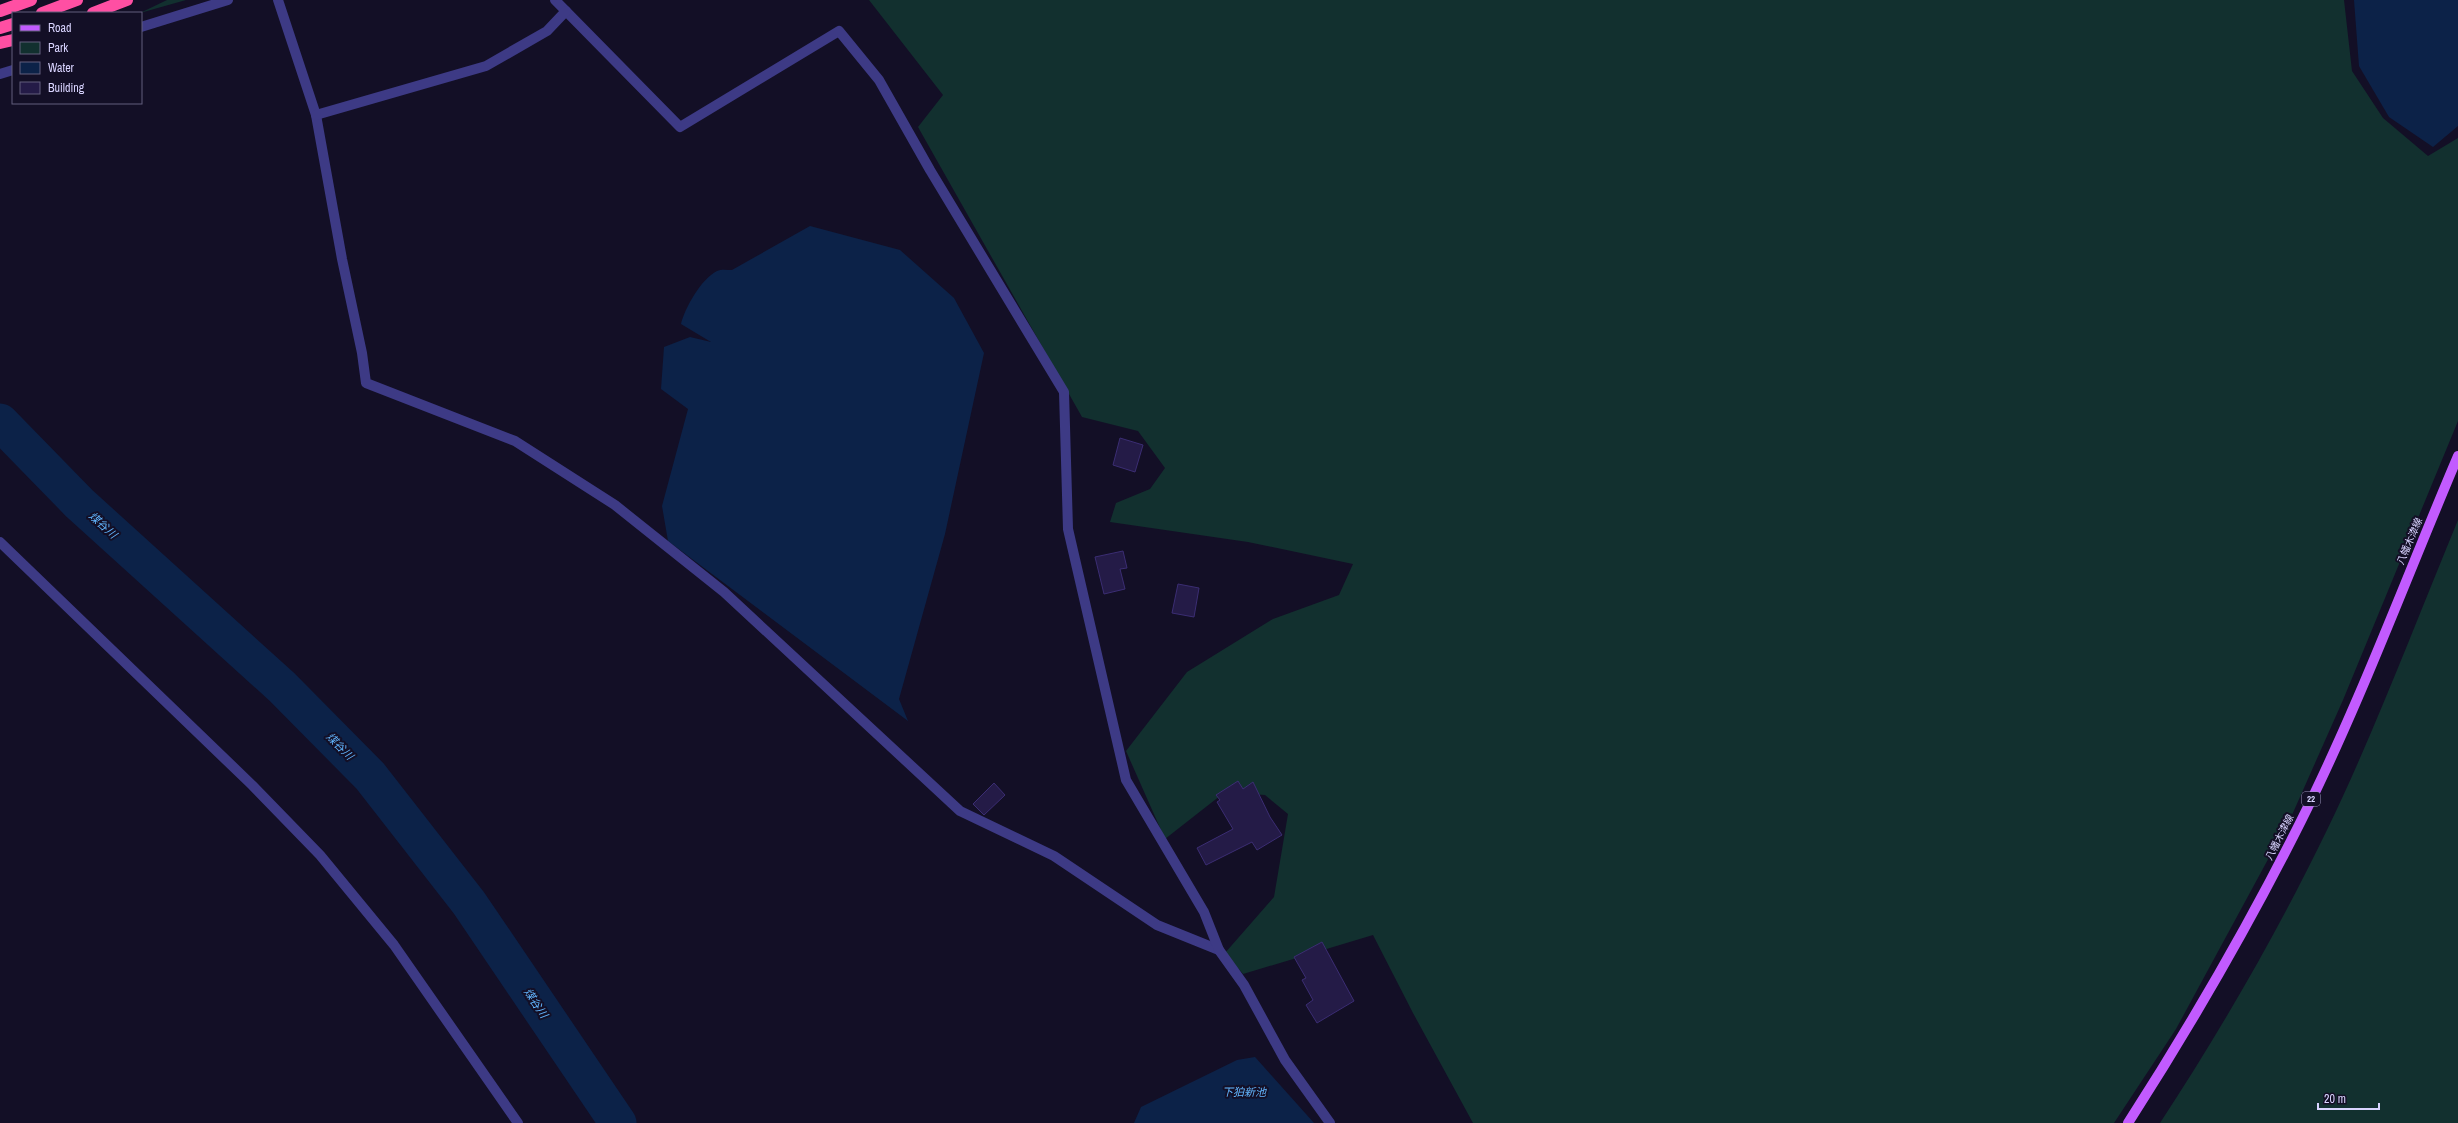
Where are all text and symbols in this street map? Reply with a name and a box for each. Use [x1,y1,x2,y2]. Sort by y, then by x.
legend [12,12,142,104]
text: Road [48,20,72,36]
text: Park [48,40,68,56]
text: Water [48,60,75,76]
text: Building [48,80,85,96]
water label: 煤谷川 [86,509,121,542]
street label: 八幡木津線 [2394,516,2425,567]
water label: 煤谷川 [323,729,357,763]
road number: 22 [2302,792,2320,806]
street label: 八幡木津線 [2262,812,2297,862]
water label: 煤谷川 [521,985,552,1021]
water label: 下狛新池 [1222,1085,1267,1099]
scale bar [2318,1085,2379,1111]
text: 20 m [2324,1091,2346,1107]

